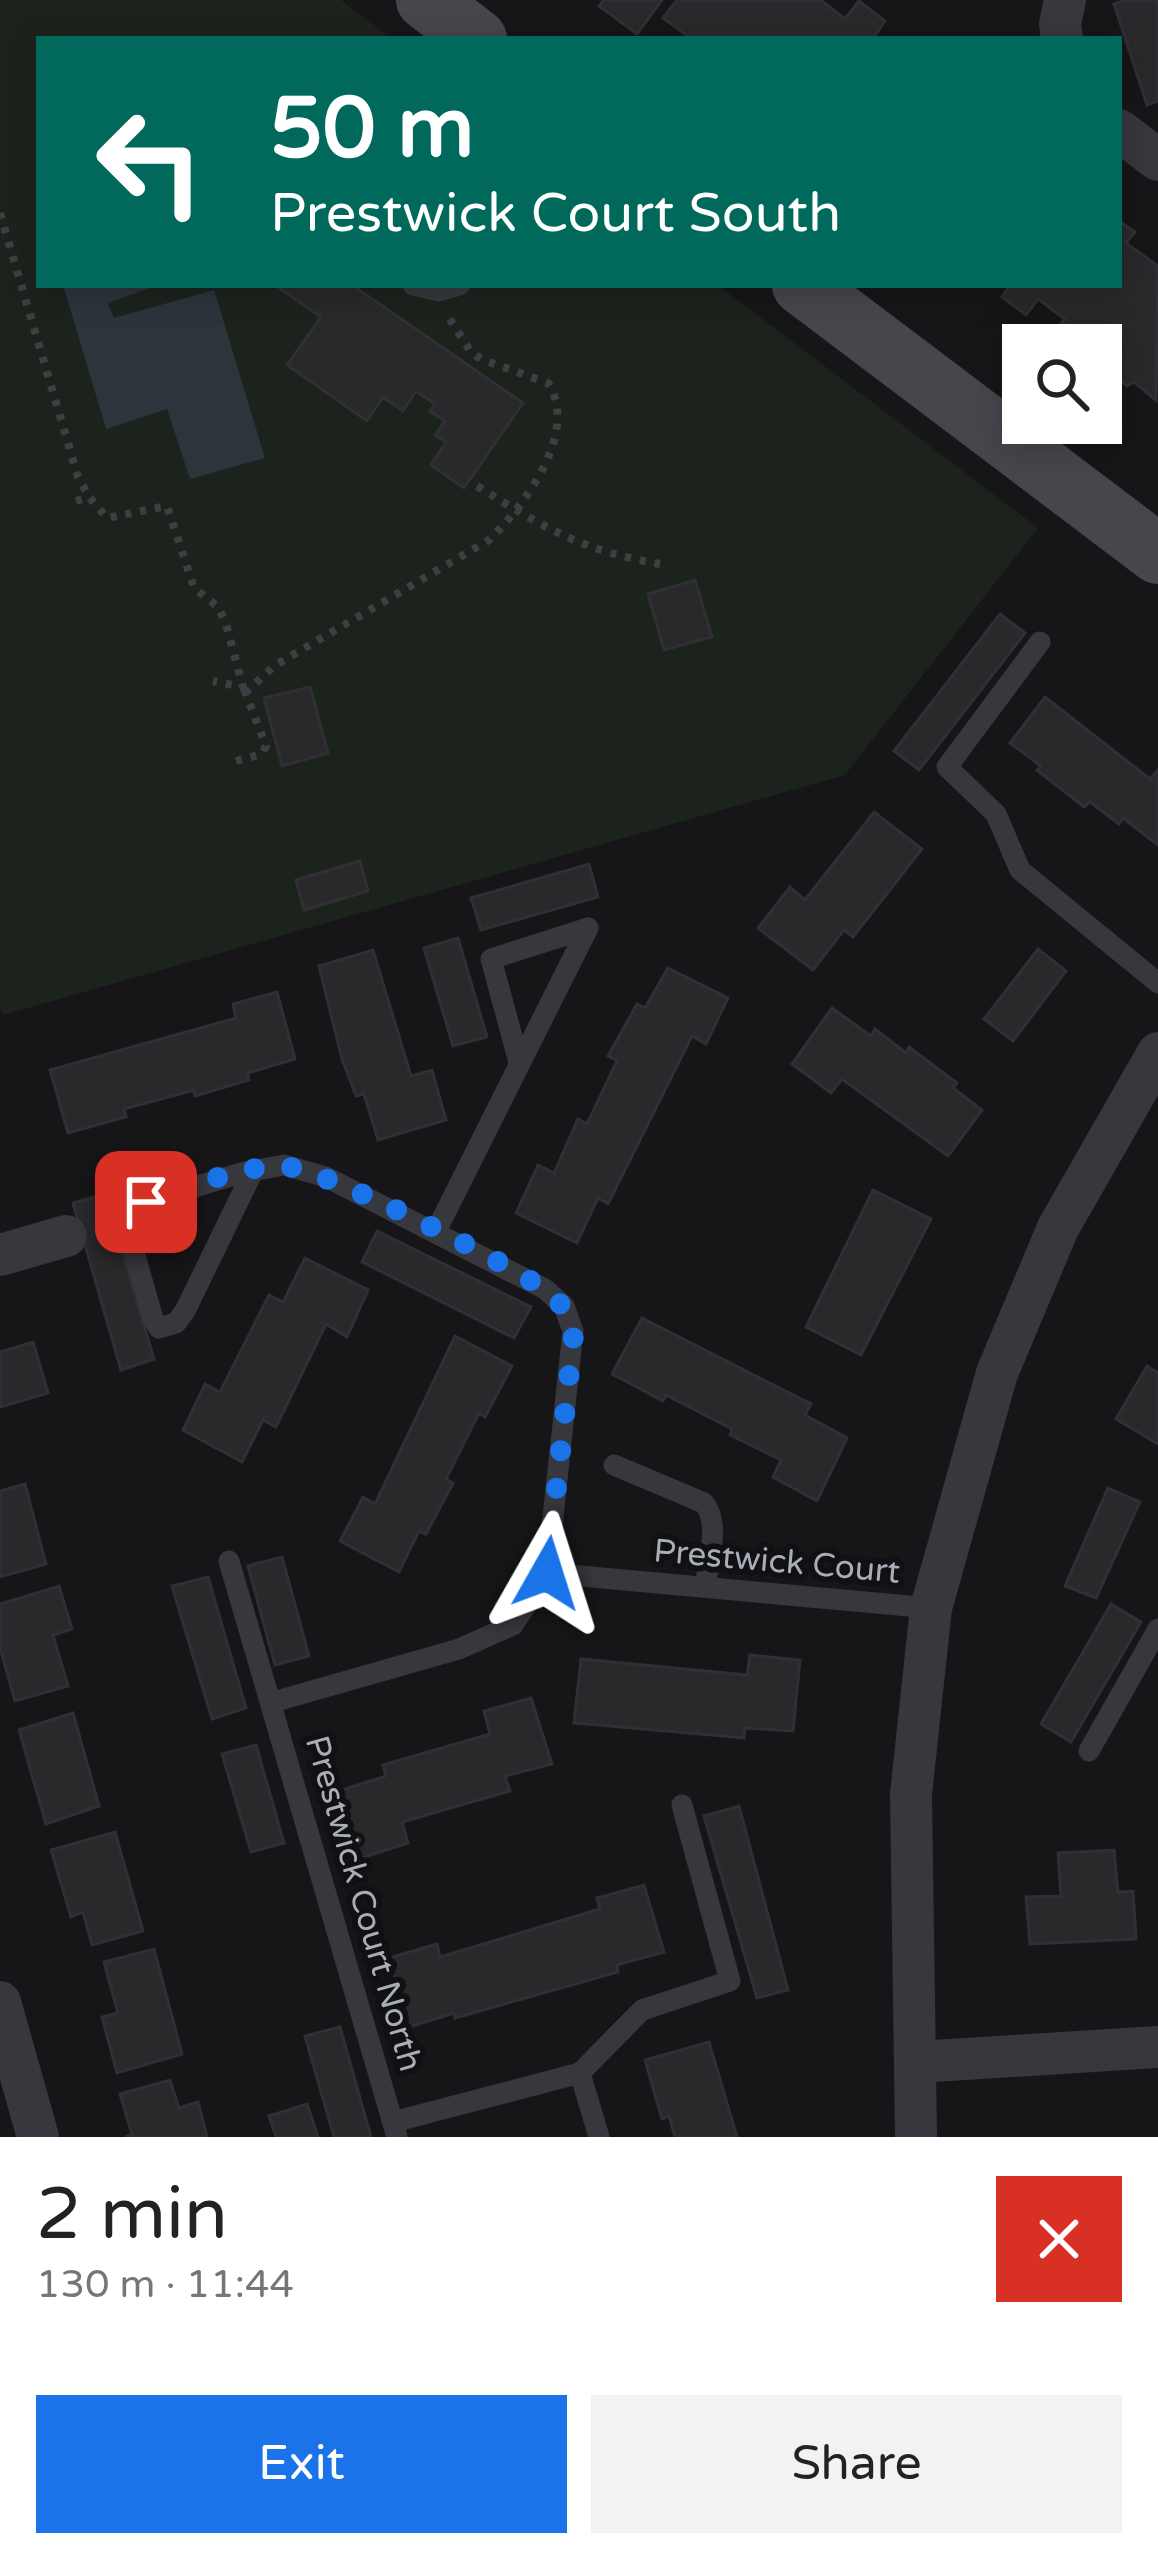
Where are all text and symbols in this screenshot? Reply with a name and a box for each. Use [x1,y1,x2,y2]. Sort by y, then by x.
text: 50 m [270,79,474,180]
icon: left [72,84,228,240]
text: Prestwick Court South [270,181,841,246]
map controls [1002,324,1122,444]
button: search [1002,324,1122,444]
pin [95,1151,197,1253]
icon: arrive [113,1169,179,1235]
position arrow [484,1510,610,1636]
street label: Prestwick Court [652,1531,902,1592]
street label: Prestwick Court North [297,1731,430,2076]
text: 2 min [36,2172,228,2259]
button: close [996,2176,1122,2302]
text: 130 m · 11:44 [36,2261,294,2308]
button: Exit [36,2395,567,2533]
button: Share [591,2395,1122,2533]

